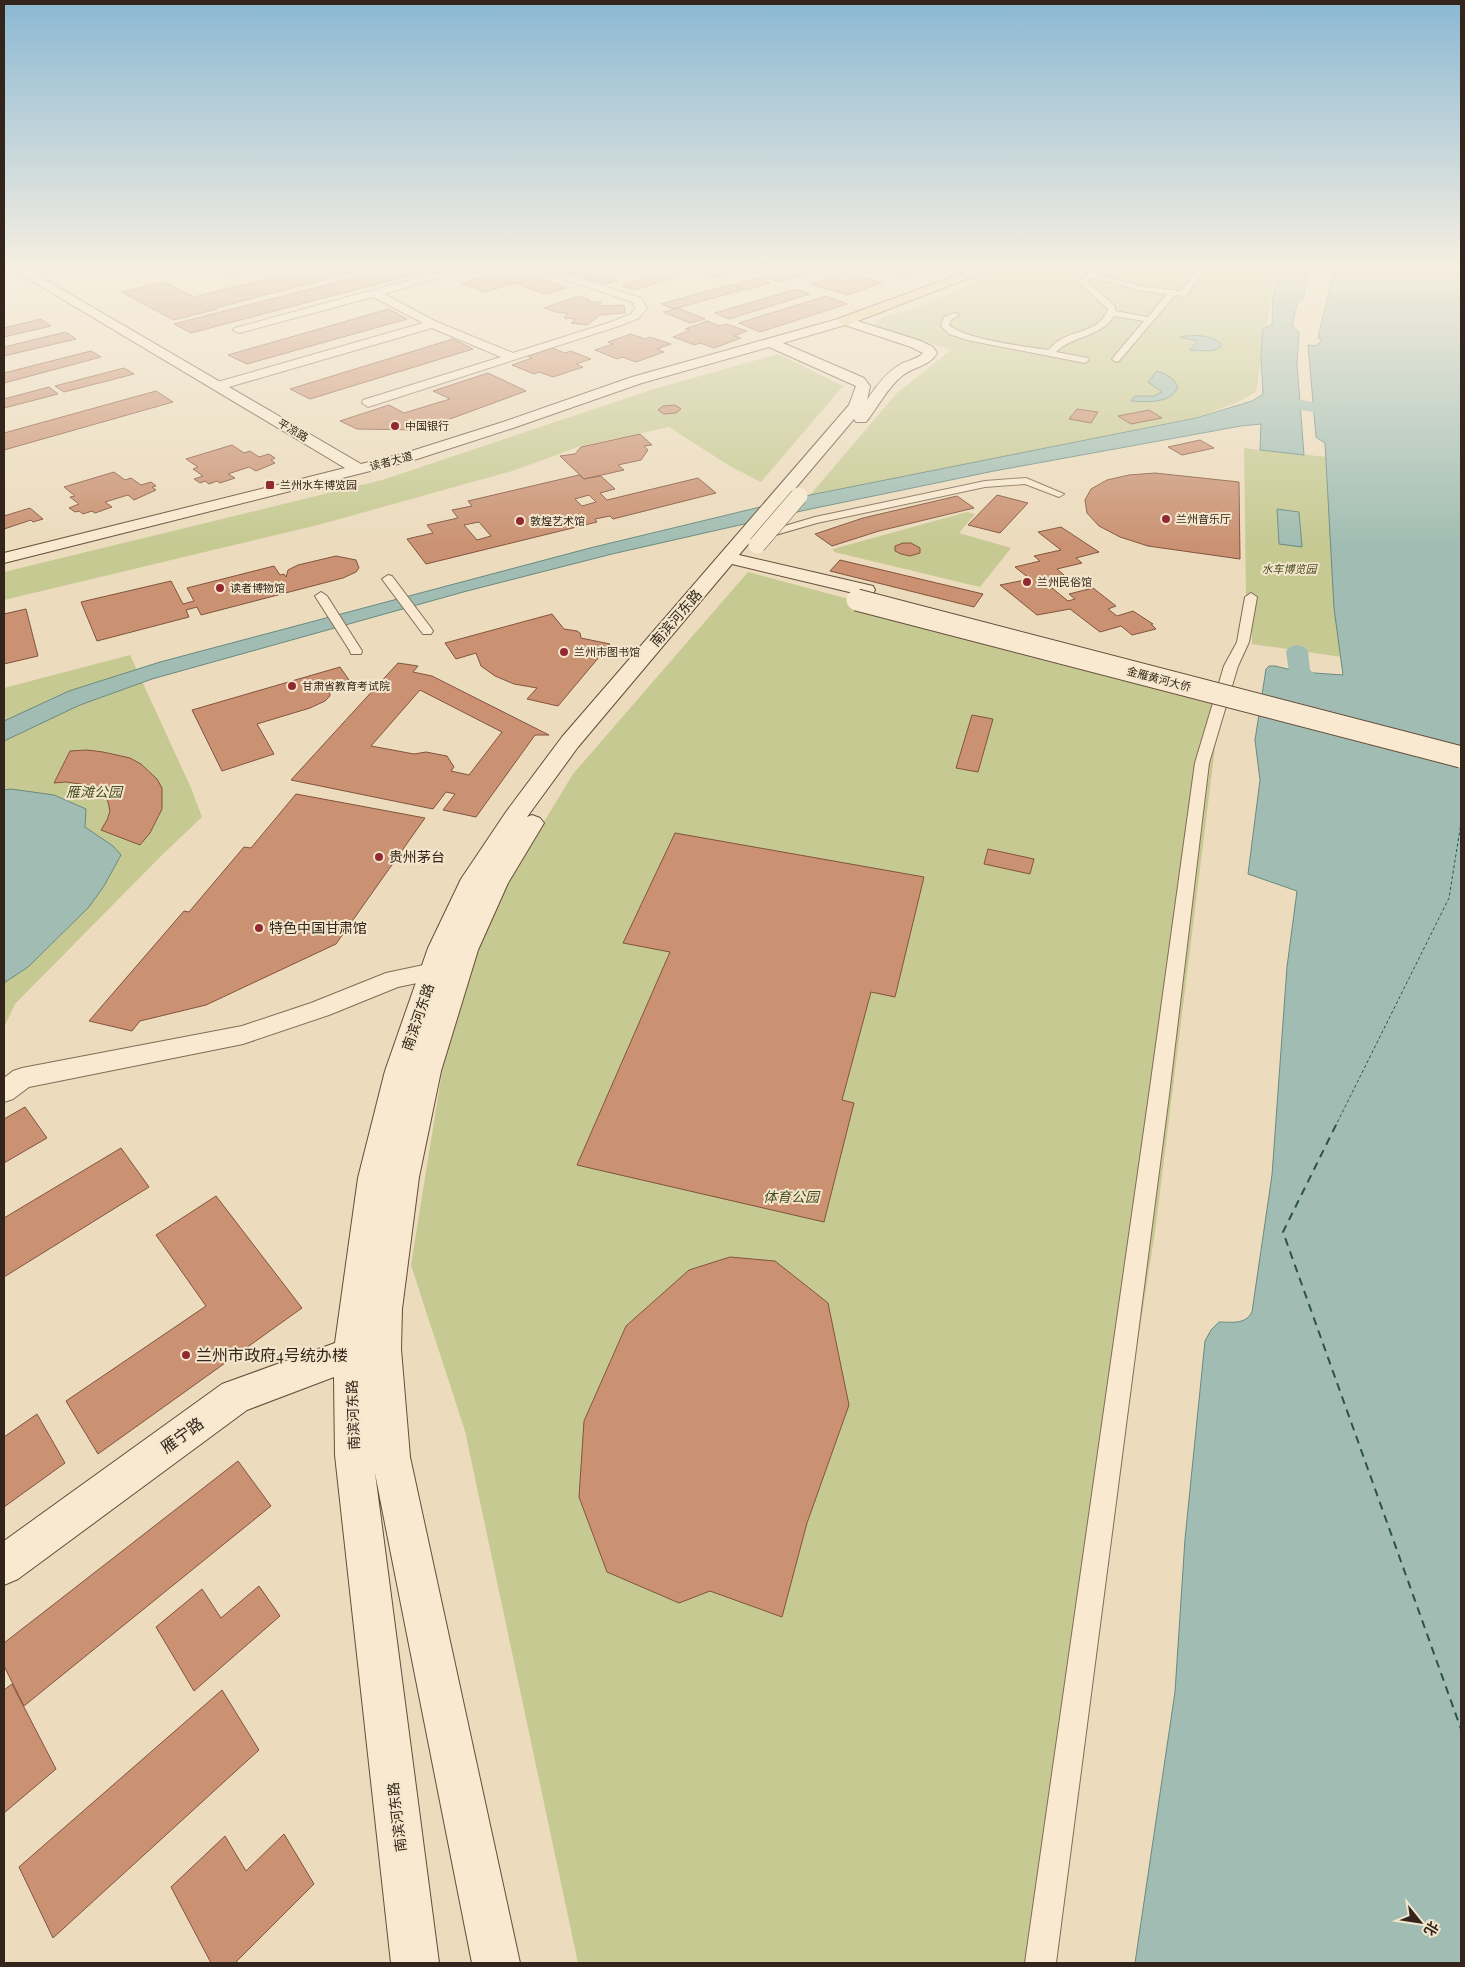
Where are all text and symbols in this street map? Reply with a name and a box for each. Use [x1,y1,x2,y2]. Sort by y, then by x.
street label: 平凉路 [275,415,311,444]
place label: 中国银行 [405,418,449,433]
marker: 中国银行 [389,420,401,432]
street label: 读者大道 [368,448,414,473]
place label: 兰州水车博览园 [280,477,357,492]
marker: 兰州水车博览园 [264,479,276,491]
place label: 兰州音乐厅 [1176,511,1231,526]
place label: 敦煌艺术馆 [530,513,585,528]
marker: 兰州音乐厅 [1160,513,1172,525]
marker: 敦煌艺术馆 [514,515,526,527]
park label: 水车博览园 [1262,561,1318,576]
place label: 兰州民俗馆 [1037,574,1092,589]
marker: 兰州民俗馆 [1021,576,1033,588]
place label: 读者博物馆 [230,580,285,595]
marker: 读者博物馆 [214,582,226,594]
street label: 南滨河东路 [645,585,706,650]
place label: 兰州市图书馆 [574,644,640,659]
marker: 兰州市图书馆 [558,646,570,658]
street label: 金雁黄河大侨 [1125,663,1193,694]
place label: 甘肃省教育考试院 [302,678,390,693]
marker: 甘肃省教育考试院 [286,680,298,692]
park label: 雁滩公园 [66,782,124,801]
place label: 贵州茅台 [389,847,445,866]
marker: 贵州茅台 [373,851,385,863]
place label: 特色中国甘肃馆 [269,918,367,937]
marker: 特色中国甘肃馆 [253,922,265,934]
street label: 南滨河东路 [397,981,438,1053]
park label: 体育公园 [763,1187,821,1206]
place label: 兰州市政府4号统办楼 [196,1344,348,1365]
marker: 兰州市政府4号统办楼 [180,1349,192,1361]
street label: 南滨河东路 [342,1380,363,1450]
street label: 雁宁路 [156,1412,207,1457]
street label: 南滨河东路 [383,1781,410,1853]
north arrow [1395,1897,1445,1947]
text: 北 [1420,1918,1443,1940]

